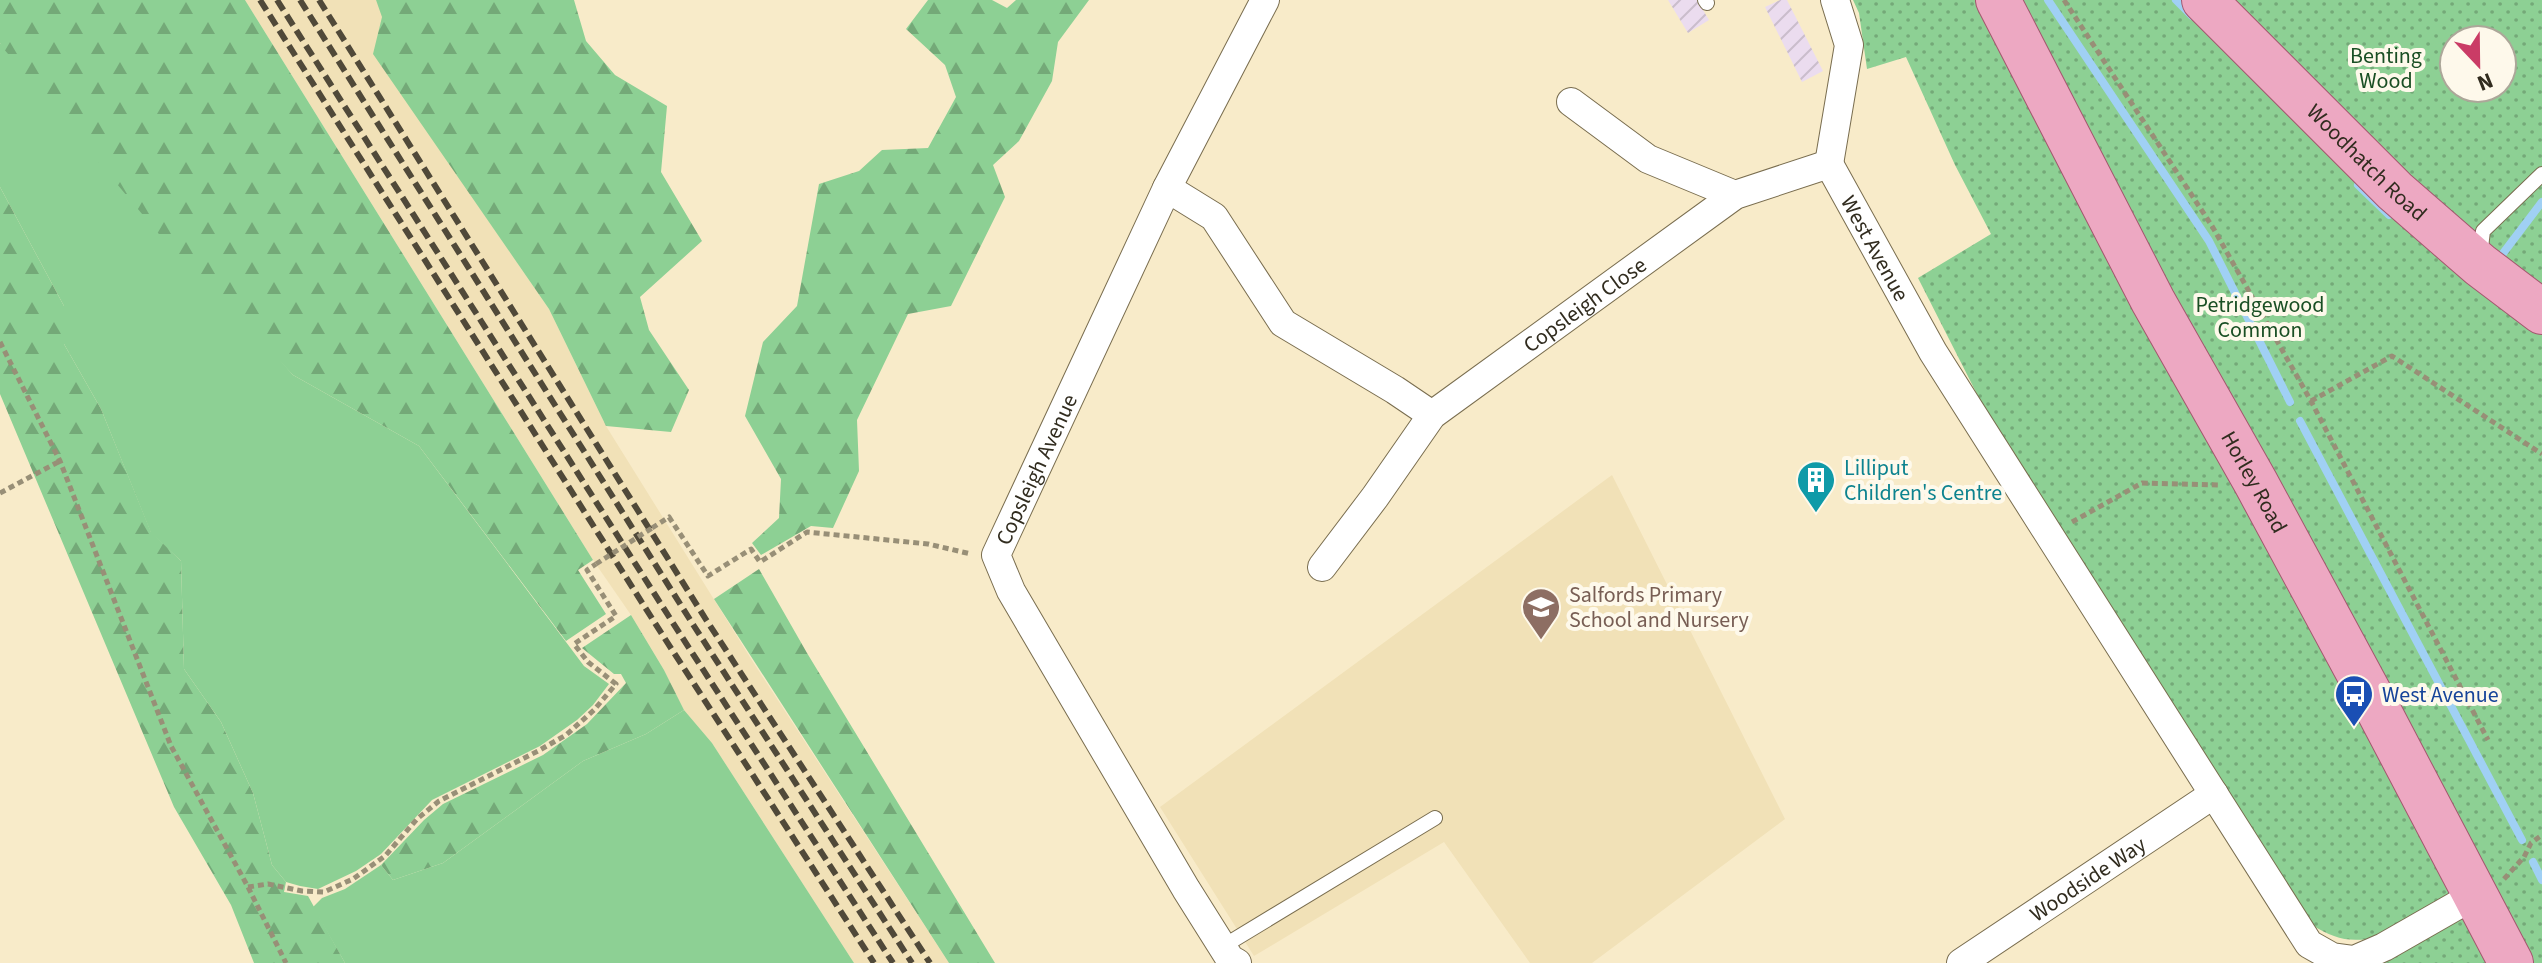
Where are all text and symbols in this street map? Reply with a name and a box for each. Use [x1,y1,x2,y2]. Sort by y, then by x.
north arrow [2438,24,2518,104]
park label: Benting Wood [2350,40,2422,97]
text: N [2472,64,2498,99]
street label: Woodhatch Road [2299,97,2434,229]
street label: West Avenue [1832,190,1917,307]
street label: Copsleigh Close [1517,249,1653,361]
park label: Petridgewood Common [2196,289,2324,346]
street label: Copsleigh Avenue [988,389,1086,550]
street label: Horley Road [2213,425,2295,539]
place label: Lilliput Children's Centre [1844,452,2002,509]
building icon: Lilliput Children's Centre [1795,459,1837,514]
place label: Salfords Primary School and Nursery [1569,579,1749,636]
school or university icon: Salfords Primary School and Nursery [1520,586,1562,641]
bus stop icon: West Avenue [2333,673,2375,728]
place label: West Avenue [2382,679,2499,711]
street label: Woodside Way [2023,829,2153,930]

